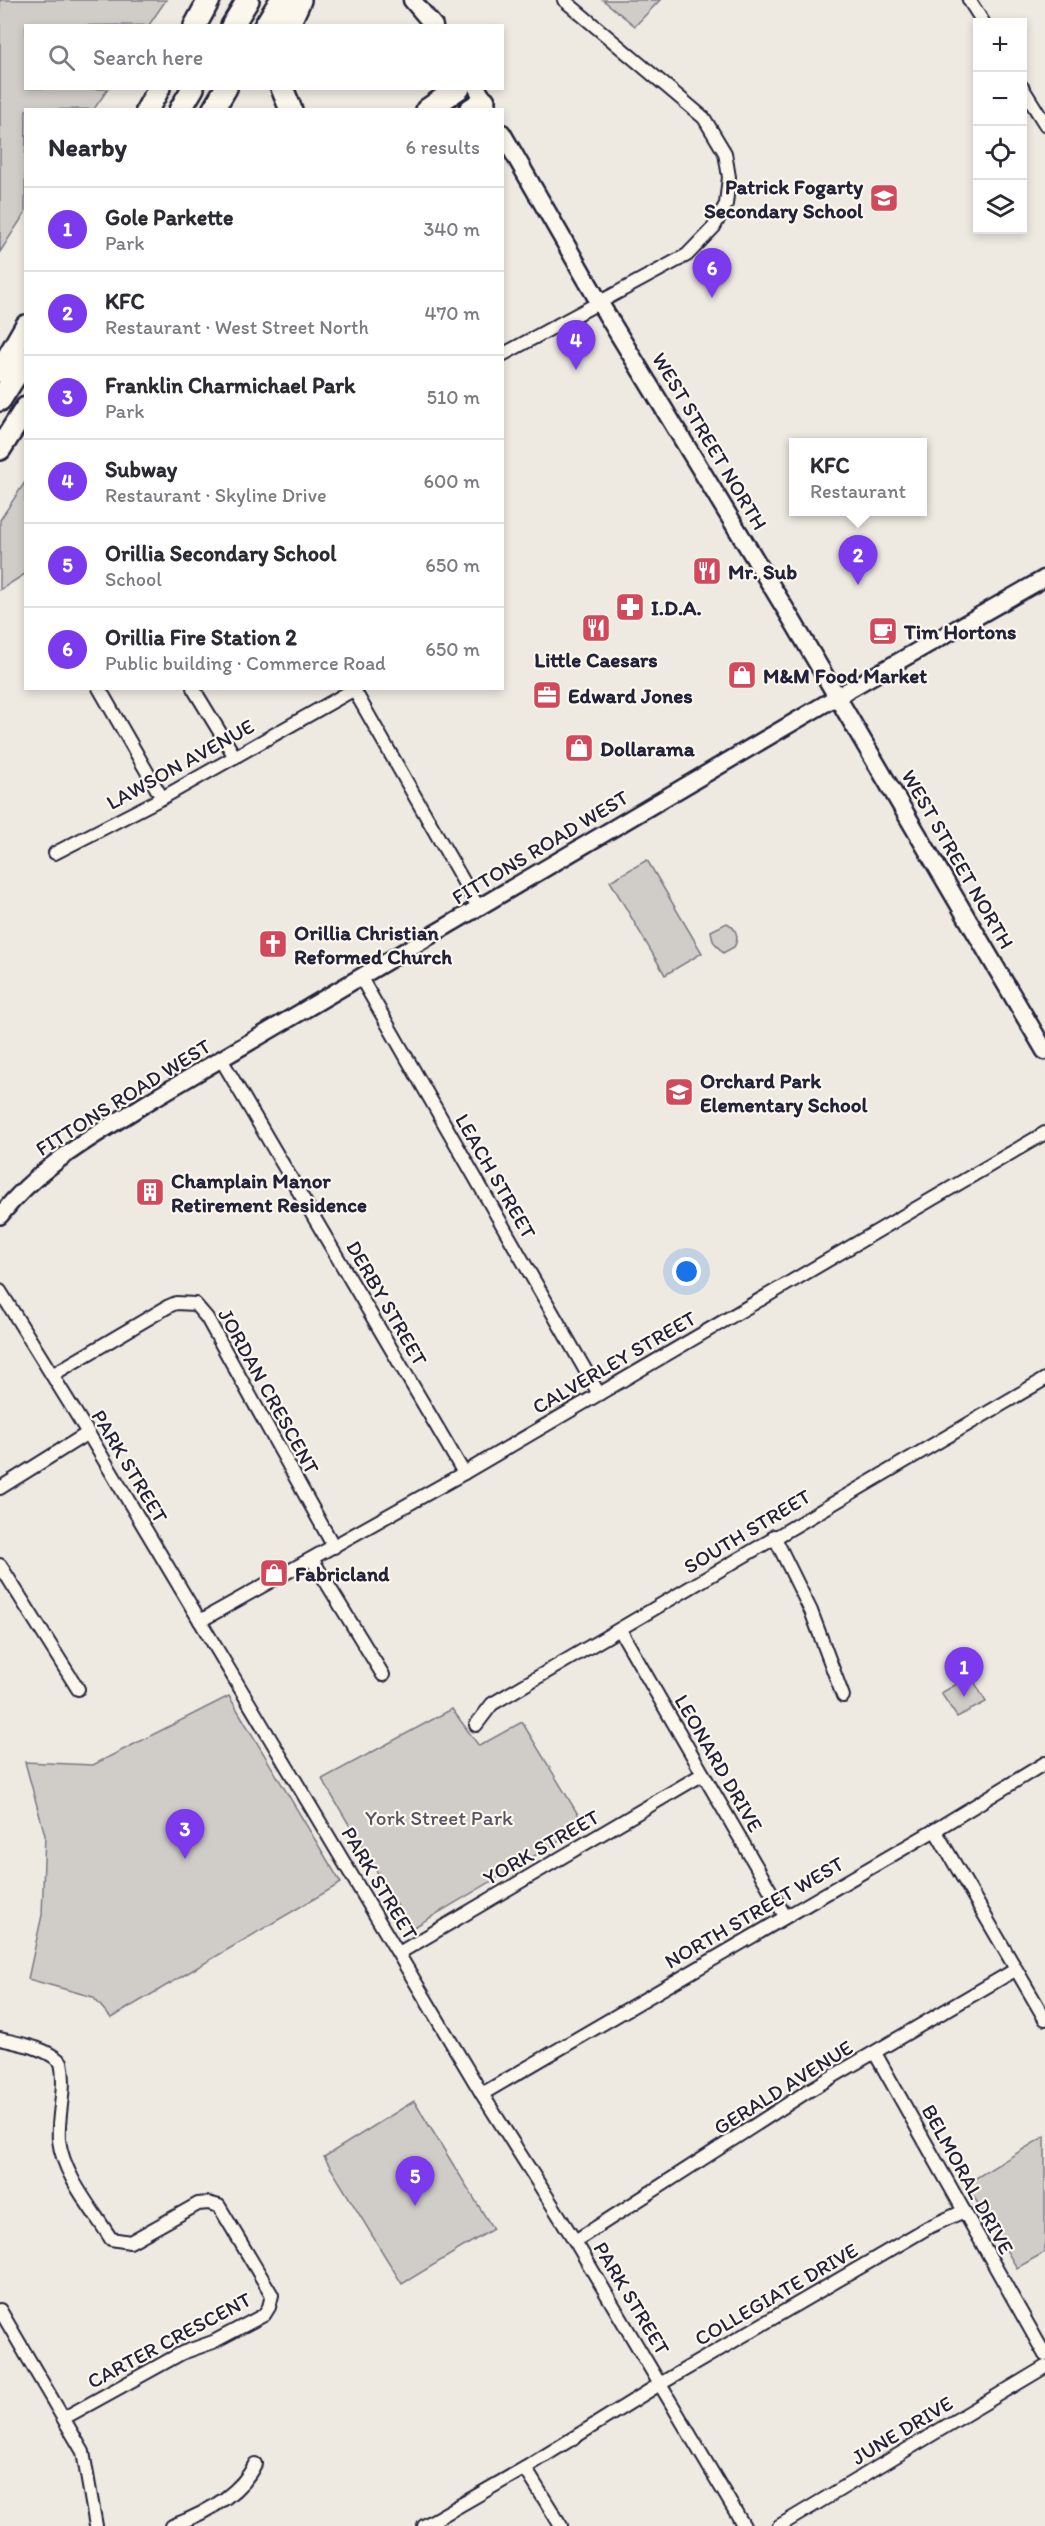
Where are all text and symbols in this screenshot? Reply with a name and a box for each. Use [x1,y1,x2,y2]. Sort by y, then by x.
map controls [973,18,1027,234]
button: + [973,18,1027,72]
search box [24,24,504,90]
icon: search [45,41,78,74]
text: Search here [93,44,203,71]
button: − [973,72,1027,126]
button: locate [973,126,1027,180]
text: Nearby [48,131,127,163]
text: 6 results [406,135,480,159]
place label: Patrick Fogarty Secondary School [704,174,864,224]
button: layers [973,180,1027,234]
school or university icon: Patrick Fogarty Secondary School [868,182,900,214]
text: Gole Parkette [105,204,233,231]
text: 1 [63,217,72,241]
text: 340 m [423,217,480,241]
text: Park [105,231,144,255]
pin: 6 [692,248,732,298]
text: KFC [105,288,145,315]
text: 2 [62,301,73,325]
text: 470 m [424,301,480,325]
text: Restaurant · West Street North [105,315,369,339]
pin: 4 [556,320,596,370]
street label: WEST STREET NORTH [647,348,773,534]
text: Franklin Charmichael Park [105,372,355,399]
text: 3 [62,385,73,409]
text: 510 m [427,385,480,409]
text: Park [105,399,144,423]
popup [789,438,927,516]
text: KFC [810,452,850,479]
text: Subway [105,456,177,483]
text: 4 [61,469,74,493]
text: 600 m [423,469,480,493]
text: Restaurant [810,479,906,503]
text: Restaurant · Skyline Drive [105,483,326,507]
pin: 2 [838,536,878,585]
text: Orillia Secondary School [105,540,336,567]
text: 5 [62,553,73,577]
text: 650 m [425,553,480,577]
restaurant icon: Mr. Sub [691,555,723,587]
place label: Mr. Sub [728,559,797,584]
text: School [105,567,162,591]
pharmacy icon: I.D.A. [614,591,646,623]
place label: I.D.A. [651,595,702,620]
restaurant icon: Little Caesars [580,612,612,644]
cafe icon: Tim Hortons [867,615,899,647]
place label: Tim Hortons [903,619,1016,644]
text: Orillia Fire Station 2 [105,624,297,651]
text: 6 [62,637,73,661]
text: 650 m [425,637,480,661]
place label: Little Caesars [534,647,658,672]
text: Public building · Commerce Road [105,651,386,675]
shop icon: M&M Food Market [726,659,758,691]
place label: M&M Food Market [763,663,927,688]
office icon: Edward Jones [531,679,563,711]
place label: Edward Jones [568,683,693,708]
street label: LAWSON AVENUE [102,713,258,815]
shop icon: Dollarama [563,732,595,764]
place label: Dollarama [600,736,696,761]
street label: WEST STREET NORTH [896,765,1020,953]
street label: FITTONS ROAD WEST [447,784,633,910]
place label: Orillia Christian Reformed Church [294,920,452,969]
church icon: Orillia Christian Reformed Church [257,928,289,960]
street label: FITTONS ROAD WEST [31,1033,215,1161]
place label: Orchard Park Elementary School [700,1068,869,1118]
school or university icon: Orchard Park Elementary School [663,1076,695,1108]
street label: LEACH STREET [450,1109,542,1243]
place label: Champlain Manor Retirement Residence [171,1168,367,1217]
building icon: Champlain Manor Retirement Residence [134,1176,166,1208]
street label: DERBY STREET [341,1236,433,1370]
your location [672,1257,701,1286]
street label: JORDAN CRESCENT [213,1304,325,1478]
street label: CALVERLEY STREET [528,1305,701,1419]
street label: PARK STREET [86,1405,174,1527]
street label: SOUTH STREET [679,1483,815,1579]
shop icon: Fabricland [258,1557,290,1589]
place label: Fabricland [295,1561,390,1586]
pin: 1 [944,1648,984,1697]
street label: LEONARD DRIVE [669,1690,769,1836]
street label: YORK STREET [478,1804,604,1890]
park label: York Street Park [365,1805,513,1830]
pin: 3 [166,1810,204,1859]
street label: PARK STREET [336,1822,424,1944]
street label: NORTH STREET WEST [660,1850,848,1974]
street label: GERALD AVENUE [709,2034,857,2140]
street label: BELMORAL DRIVE [917,2100,1020,2258]
pin: 5 [396,2156,434,2206]
street label: PARK STREET [588,2237,676,2359]
street label: COLLEGIATE DRIVE [690,2237,862,2351]
street label: CARTER CRESCENT [83,2286,255,2394]
street label: JUNE DRIVE [847,2390,957,2470]

